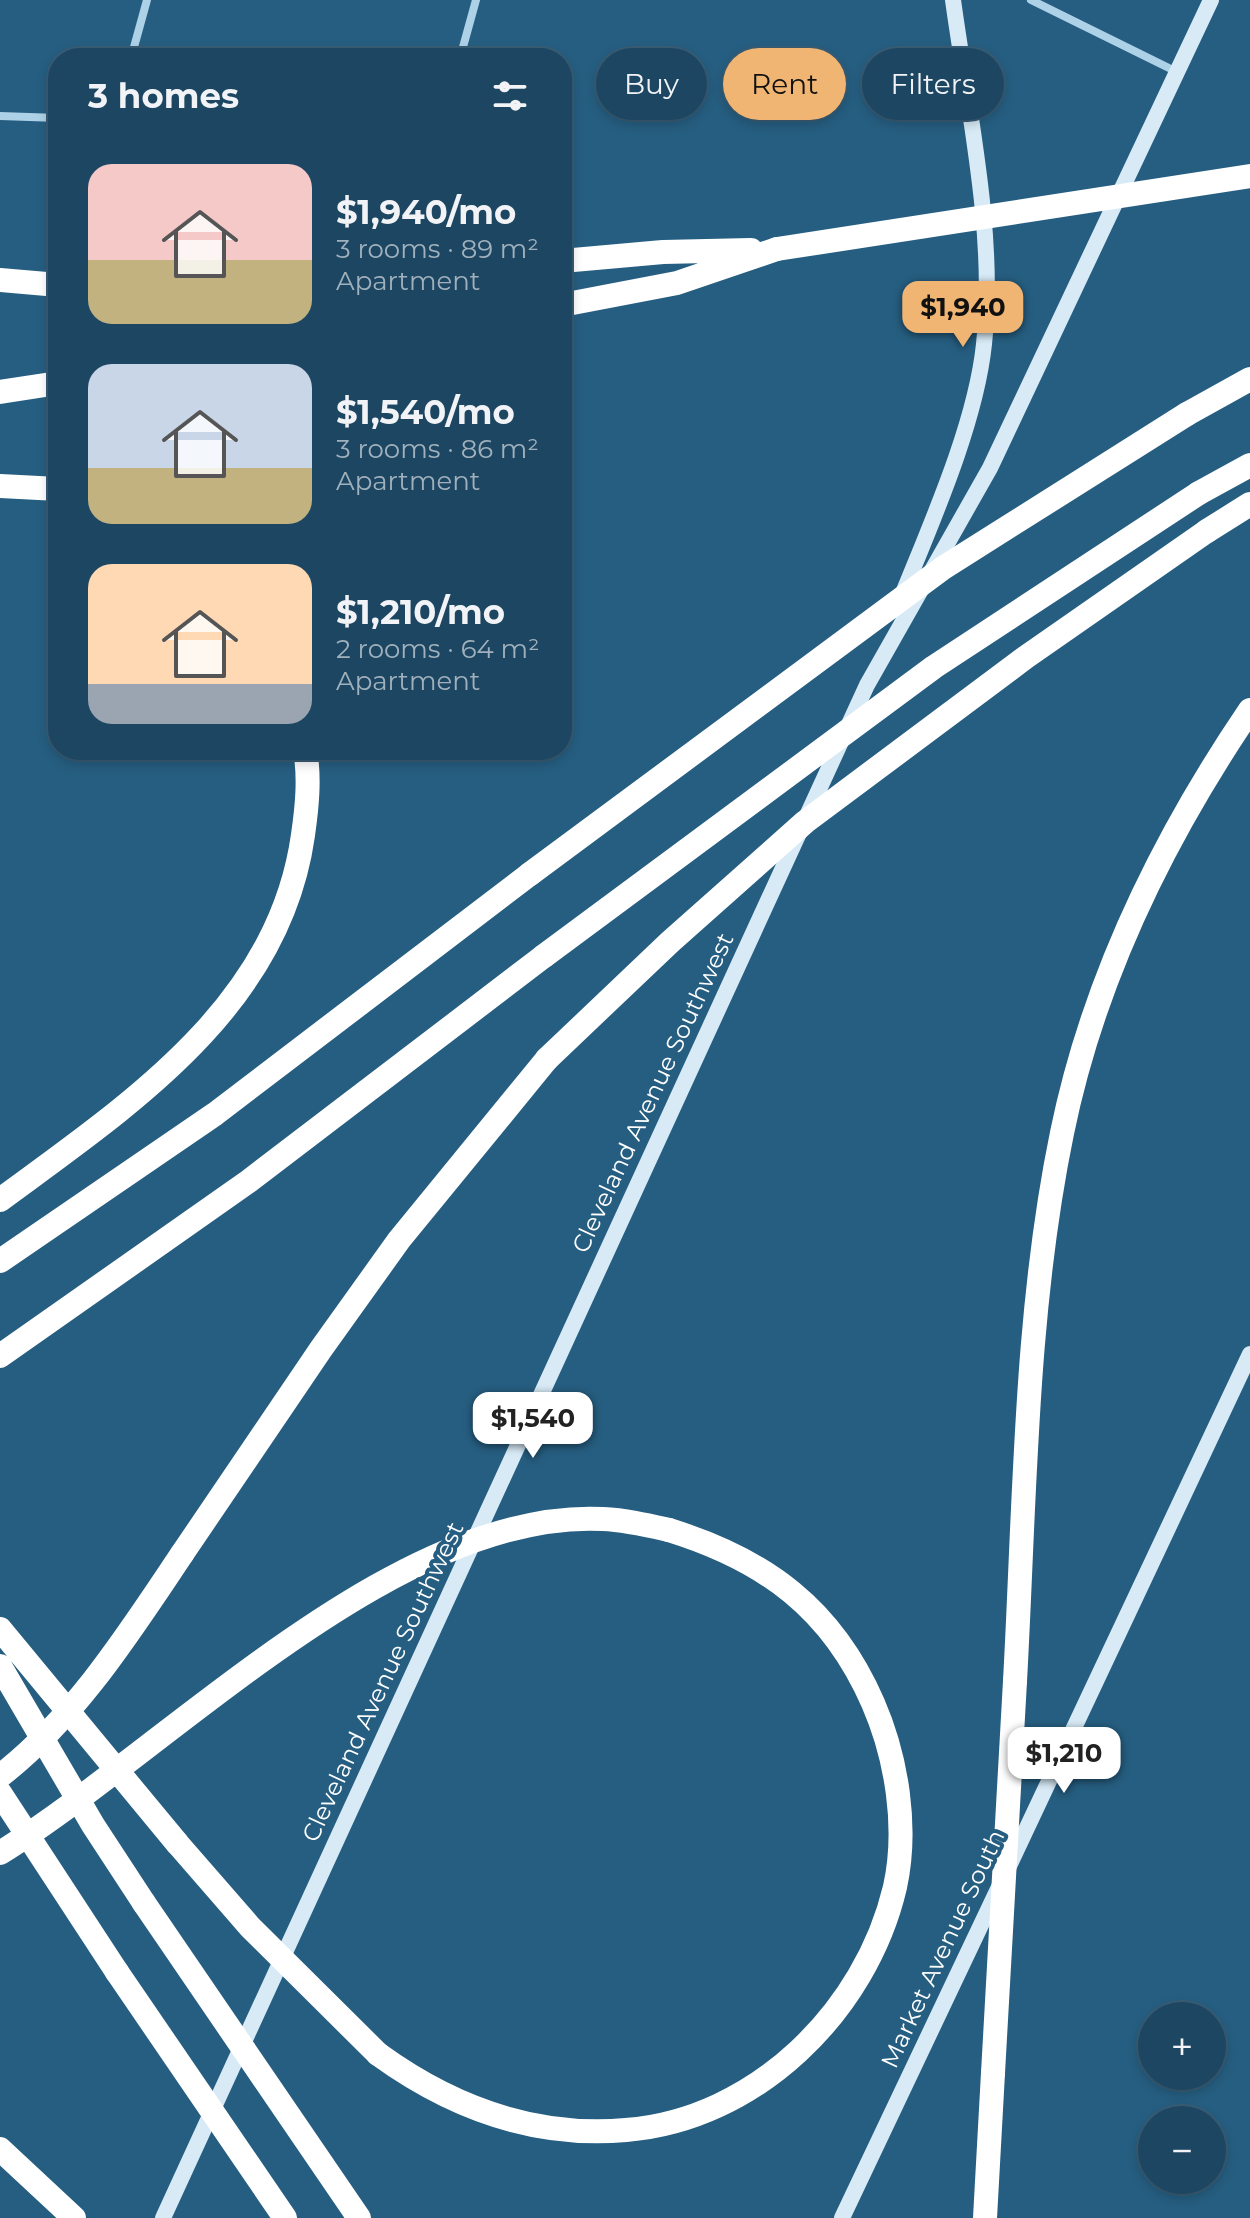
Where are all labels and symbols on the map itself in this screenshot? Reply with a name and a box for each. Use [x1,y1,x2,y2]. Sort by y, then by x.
pin: $1,940 [898,281,1028,349]
street label: Cleveland Avenue Southwest [566,928,740,1257]
pin: $1,540 [468,1392,598,1460]
street label: Cleveland Avenue Southwest [296,1517,470,1846]
pin: $1,210 [999,1727,1129,1795]
street label: Market Avenue South [875,1825,1011,2073]

